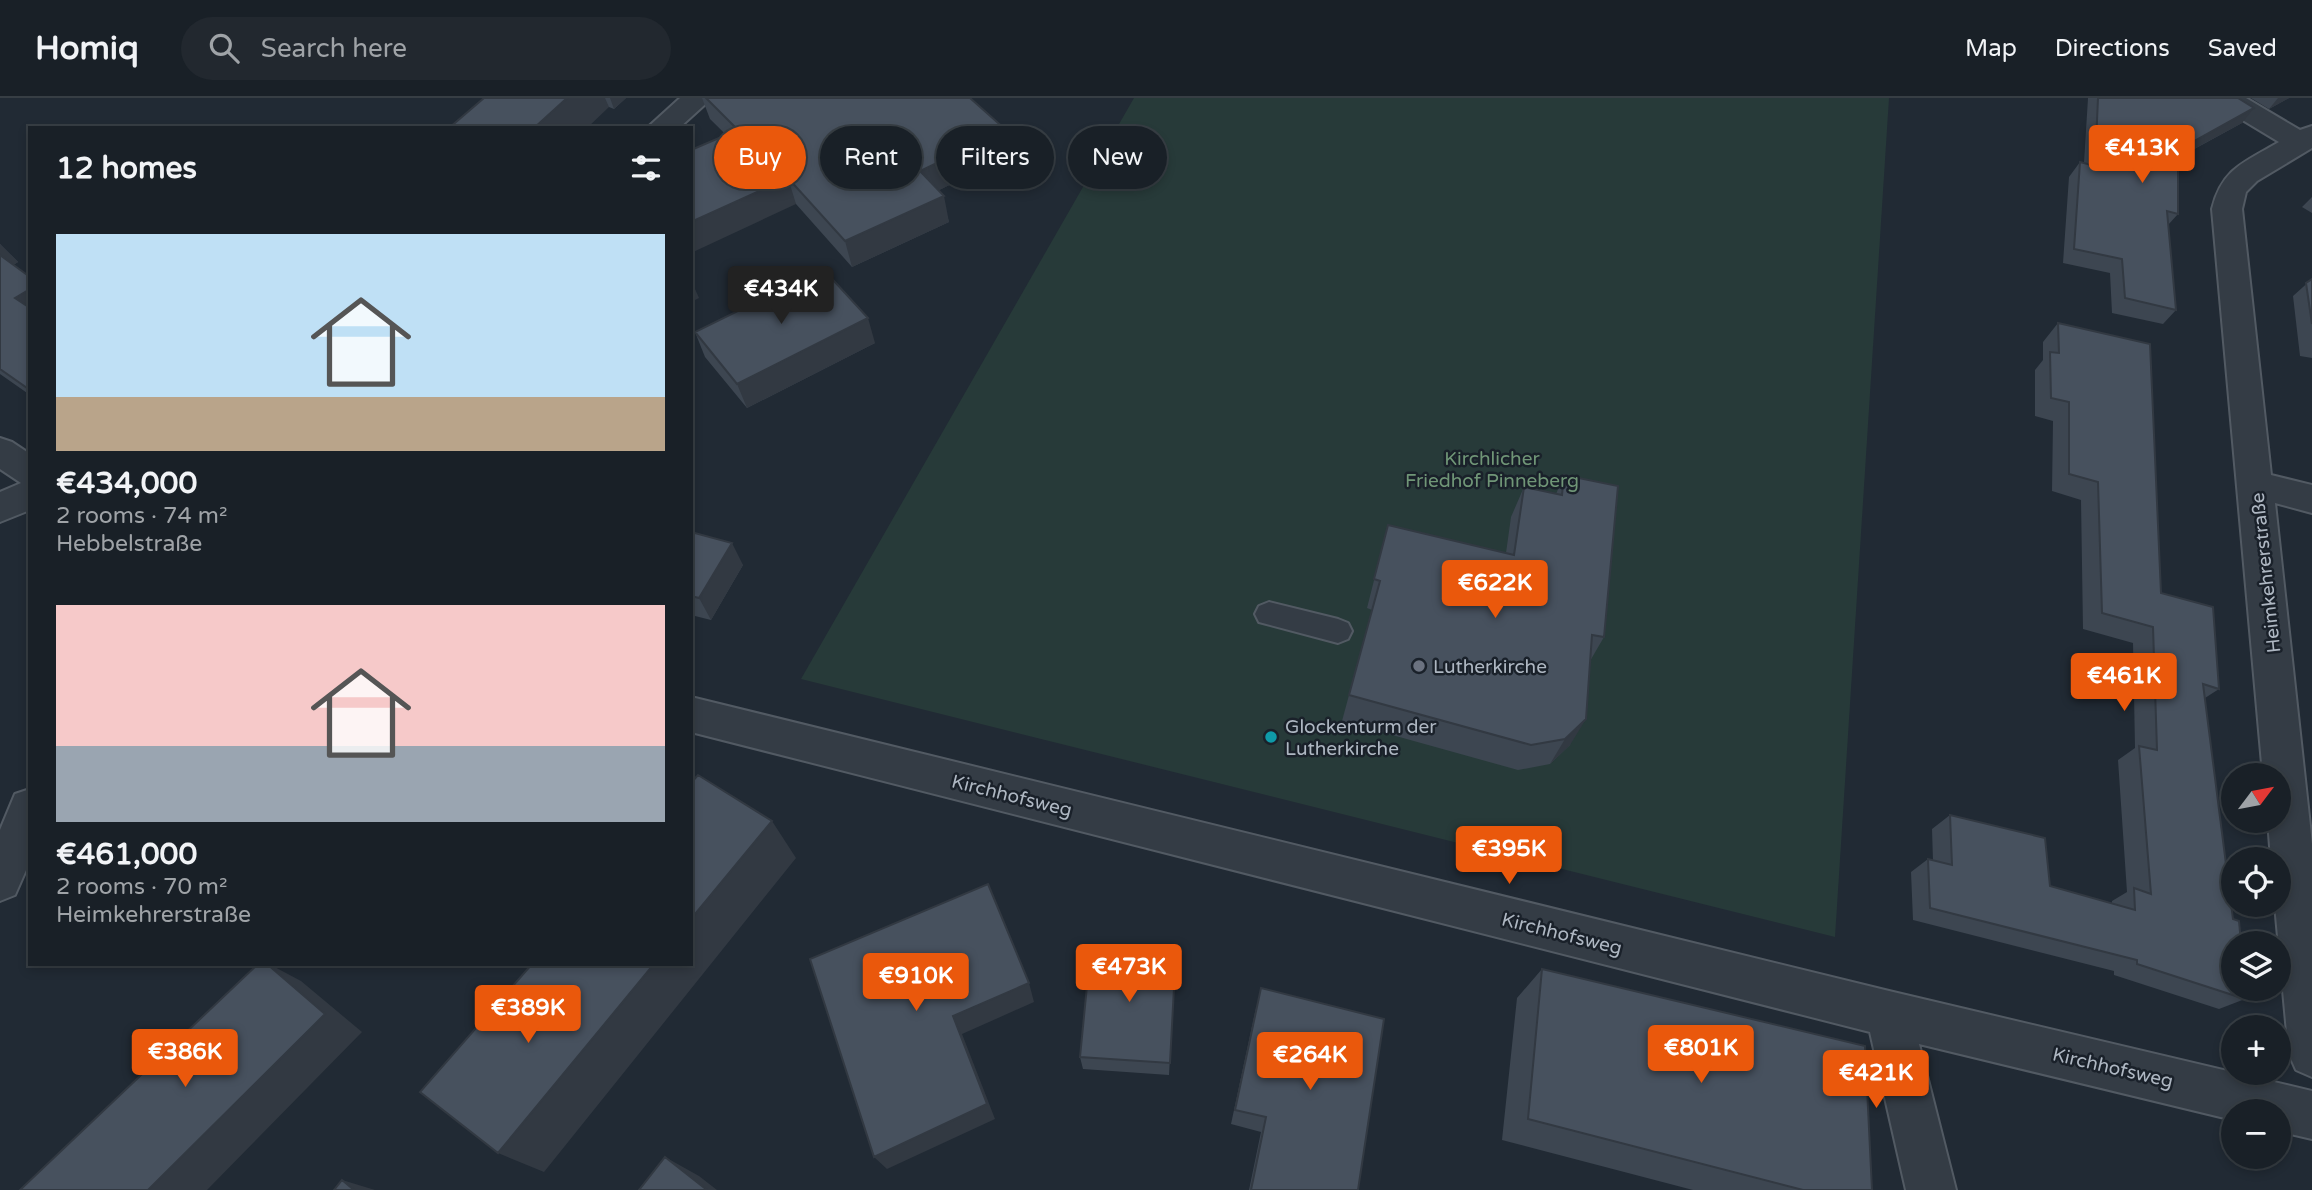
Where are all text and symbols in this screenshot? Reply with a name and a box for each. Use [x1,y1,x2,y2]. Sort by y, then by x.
search box [181,17,671,80]
text: Homiq [35,29,139,68]
icon: search [205,29,243,67]
text: Search here [261,33,407,64]
text: Map [1965,34,2017,63]
text: Directions [2055,34,2170,63]
text: Saved [2208,34,2277,63]
chip: Buy [714,126,806,189]
chip: Rent [820,126,922,189]
chip: Filters [936,126,1054,189]
chip: New [1068,126,1167,189]
pin: €413K [2093,126,2191,185]
text: €413K [2105,134,2179,162]
icon: filters [627,149,665,187]
text: 12 homes [56,150,197,187]
pin: €434K [732,266,830,326]
text: €434K [744,275,818,303]
icon: home [298,279,424,405]
park label: Kirchlicher Friedhof Pinneberg [1405,448,1579,492]
text: €434,000 [56,465,197,502]
street label: Heimkehrerstraße [2247,492,2285,654]
text: 2 rooms · 74 m² [56,502,227,530]
text: Hebbelstraße [56,530,202,558]
pin: €622K [1446,560,1544,620]
text: €622K [1458,569,1532,597]
icon: home [298,650,424,776]
pin: €461K [2075,654,2173,713]
place label: Lutherkirche [1433,656,1547,678]
marker: Lutherkirche [1411,658,1427,674]
text: €461K [2087,662,2161,690]
place label: Glockenturm der Lutherkirche [1285,716,1437,760]
marker: Glockenturm der Lutherkirche [1263,729,1279,745]
north arrow [2221,763,2291,833]
map controls [2221,763,2291,1169]
street label: Kirchhofsweg [949,770,1074,822]
pin: €395K [1460,826,1558,886]
text: €395K [1472,835,1546,863]
text: €461,000 [56,836,197,873]
button: locate [2221,847,2291,917]
text: 2 rooms · 70 m² [56,873,227,901]
text: Heimkehrerstraße [56,901,251,929]
street label: Kirchhofsweg [1499,908,1624,960]
button: layers [2221,931,2291,1001]
pin: €473K [1080,944,1178,1004]
text: €473K [1092,953,1166,981]
pin: €910K [867,954,965,1013]
text: €910K [879,962,953,990]
pin: €389K [479,986,577,1045]
text: €389K [491,994,565,1022]
button: + [2221,1015,2291,1085]
pin: €801K [1652,1026,1750,1085]
pin: €386K [136,1030,234,1089]
pin: €264K [1261,1032,1359,1092]
text: €801K [1664,1034,1738,1062]
text: €386K [148,1038,222,1066]
text: €264K [1273,1041,1347,1069]
street label: Kirchhofsweg [2050,1043,2175,1093]
pin: €421K [1827,1051,1925,1110]
text: €421K [1839,1059,1913,1087]
button: − [2221,1099,2291,1169]

